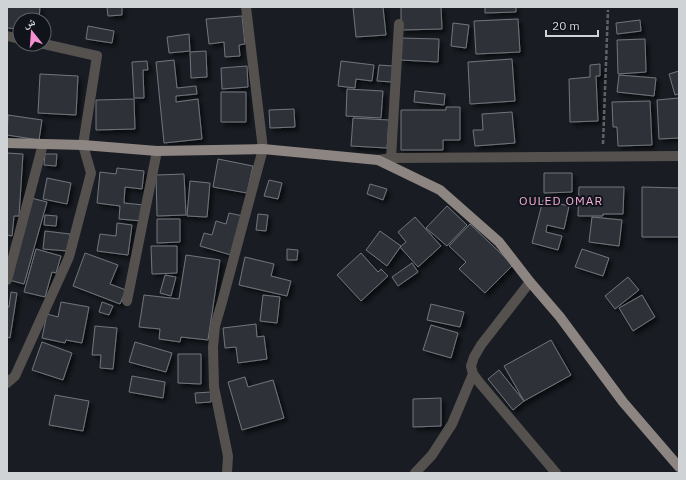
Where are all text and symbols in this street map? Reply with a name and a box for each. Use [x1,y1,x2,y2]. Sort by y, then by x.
north arrow [12,12,52,52]
scale bar [546,12,598,38]
text: ش [21,14,37,32]
text: 20 m [552,18,580,33]
district label: OULED OMAR [519,193,603,208]

